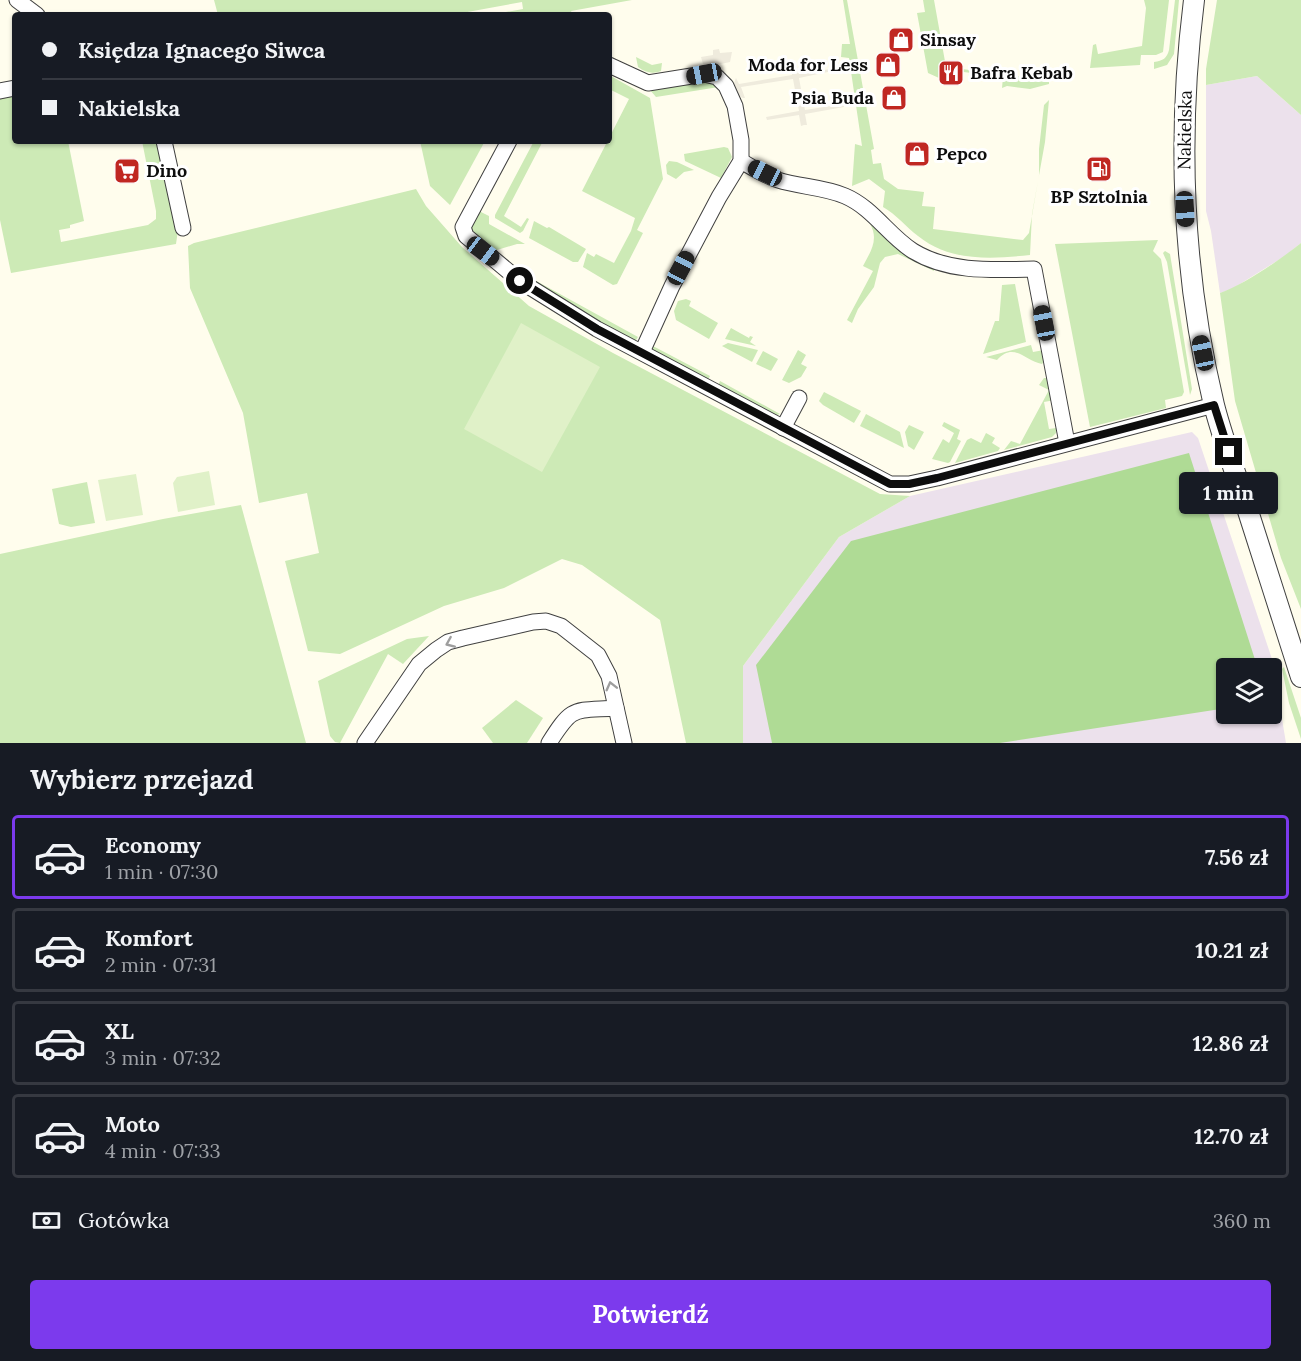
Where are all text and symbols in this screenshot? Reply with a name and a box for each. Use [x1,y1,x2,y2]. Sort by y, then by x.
shop icon: Sinsay [886,25,916,55]
place label: Sinsay [920,28,976,51]
text: Księdza Ignacego Siwca [78,36,325,64]
shop icon: Moda for Less [873,50,903,80]
place label: Moda for Less [748,53,868,76]
restaurant icon: Bafra Kebab [936,58,966,88]
place label: Bafra Kebab [970,61,1073,84]
car [685,62,723,86]
shop icon: Psia Buda [879,83,909,113]
place label: Psia Buda [791,86,875,109]
street label: Nakielska [1172,90,1197,170]
text: Nakielska [78,94,180,122]
shop icon: Pepco [902,139,932,169]
place label: Pepco [936,142,987,165]
fuel station icon: BP Sztolnia [1084,154,1114,184]
supermarket icon: Dino [112,156,142,186]
car [745,157,785,189]
place label: Dino [146,159,187,182]
place label: BP Sztolnia [1050,185,1148,208]
car [1175,191,1195,227]
car [463,233,503,269]
car [665,248,697,288]
route start [506,267,533,294]
car [1032,304,1056,342]
car [1190,334,1216,372]
route end [1215,438,1242,465]
callout: 1 min [1180,473,1278,515]
text: 1 min [1203,480,1254,505]
one-way arrow [446,636,457,648]
map controls [1216,658,1282,724]
button: layers [1216,658,1282,724]
one-way arrow [605,681,618,691]
text: Wybierz przejazd [30,762,254,796]
icon: car [33,830,87,884]
text: Economy [105,831,201,859]
text: 7.56 zł [1205,843,1268,871]
text: 1 min · 07:30 [105,859,218,884]
icon: car [33,923,87,977]
text: Komfort [105,924,193,952]
text: 10.21 zł [1195,936,1268,964]
text: 2 min · 07:31 [105,952,217,977]
icon: car [33,1016,87,1070]
text: XL [105,1017,134,1045]
text: 12.86 zł [1193,1029,1268,1057]
text: 3 min · 07:32 [105,1045,221,1070]
icon: car [33,1109,87,1163]
text: Moto [105,1110,160,1138]
text: 12.70 zł [1194,1122,1268,1150]
text: 4 min · 07:33 [105,1138,221,1163]
icon: cash [30,1204,63,1237]
text: Gotówka [78,1206,170,1234]
text: 360 m [1213,1208,1271,1233]
button: Potwierdź [30,1280,1271,1349]

